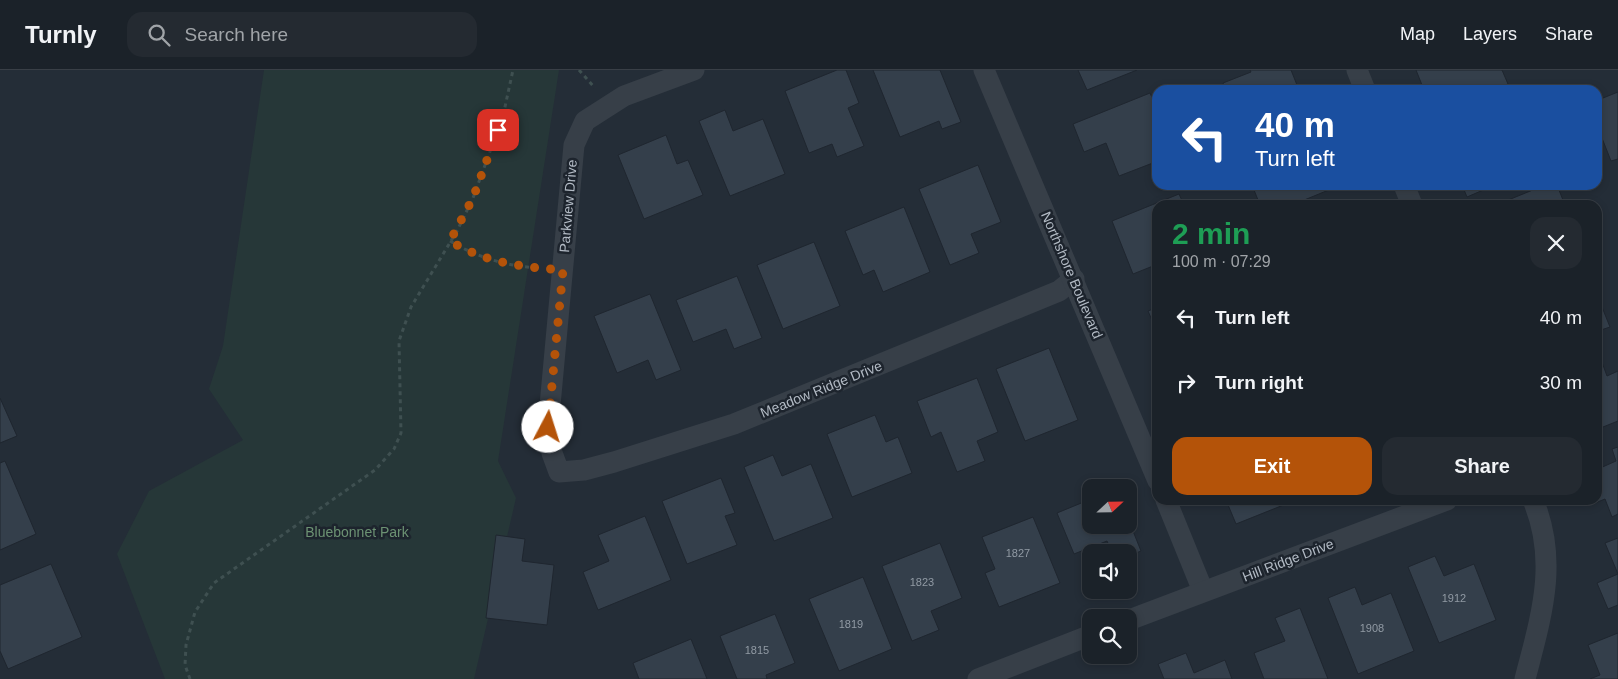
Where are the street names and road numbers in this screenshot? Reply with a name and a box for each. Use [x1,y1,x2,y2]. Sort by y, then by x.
street label: Parkview Drive [556,159,580,253]
street label: Northshore Boulevard [1038,209,1106,341]
street label: Meadow Ridge Drive [758,357,884,421]
street label: Hill Ridge Drive [1240,535,1336,585]

